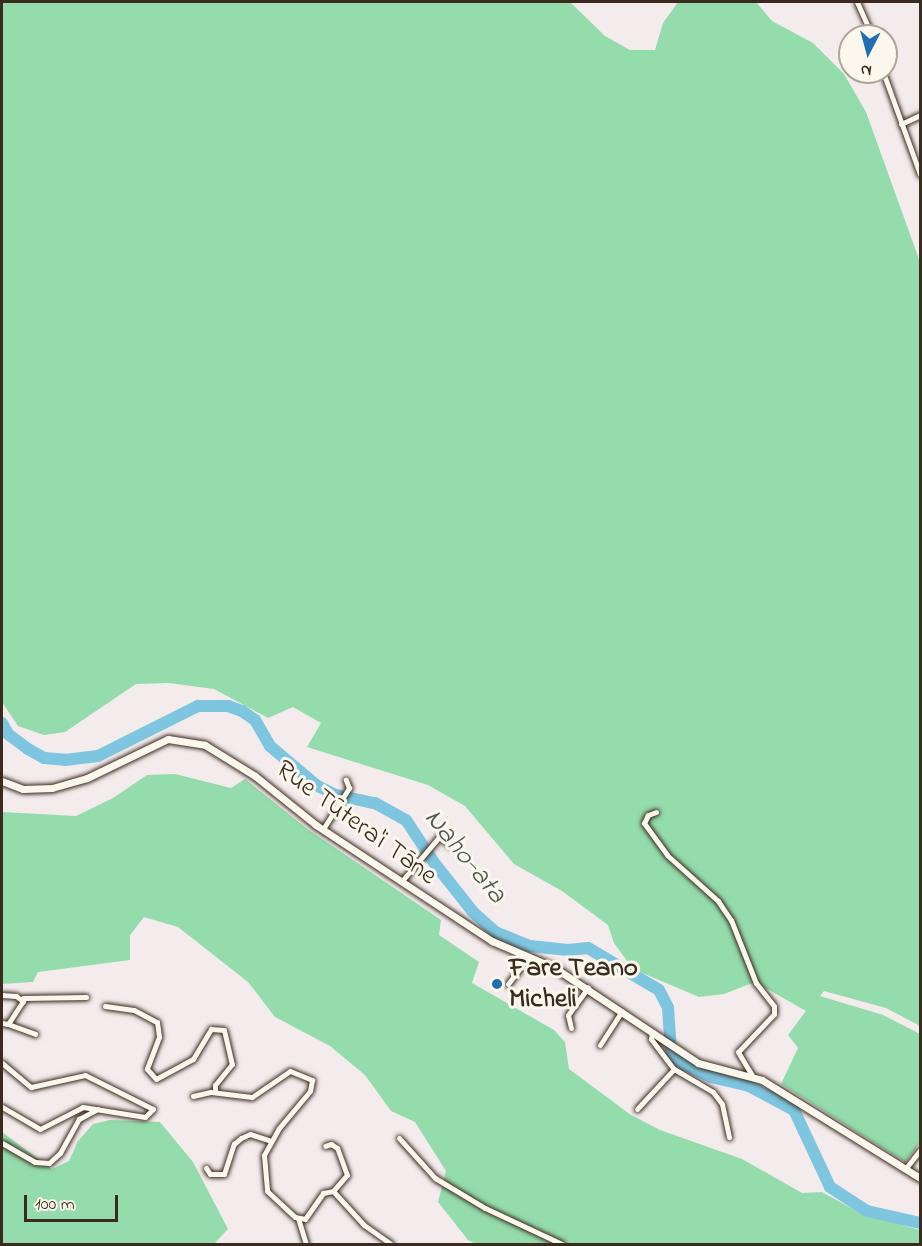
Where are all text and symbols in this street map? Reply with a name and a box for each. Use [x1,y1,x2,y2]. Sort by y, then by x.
north arrow [838,24,898,84]
text: N [860,57,873,82]
street label: Rue Tūtera'i Tāne [269,754,443,892]
water label: Naho-ata [416,803,512,911]
place label: Fare Teano Micheli [509,952,638,1015]
marker: Fare Teano Micheli [490,977,504,991]
scale bar [27,1183,122,1221]
text: 100 m [35,1192,75,1218]

